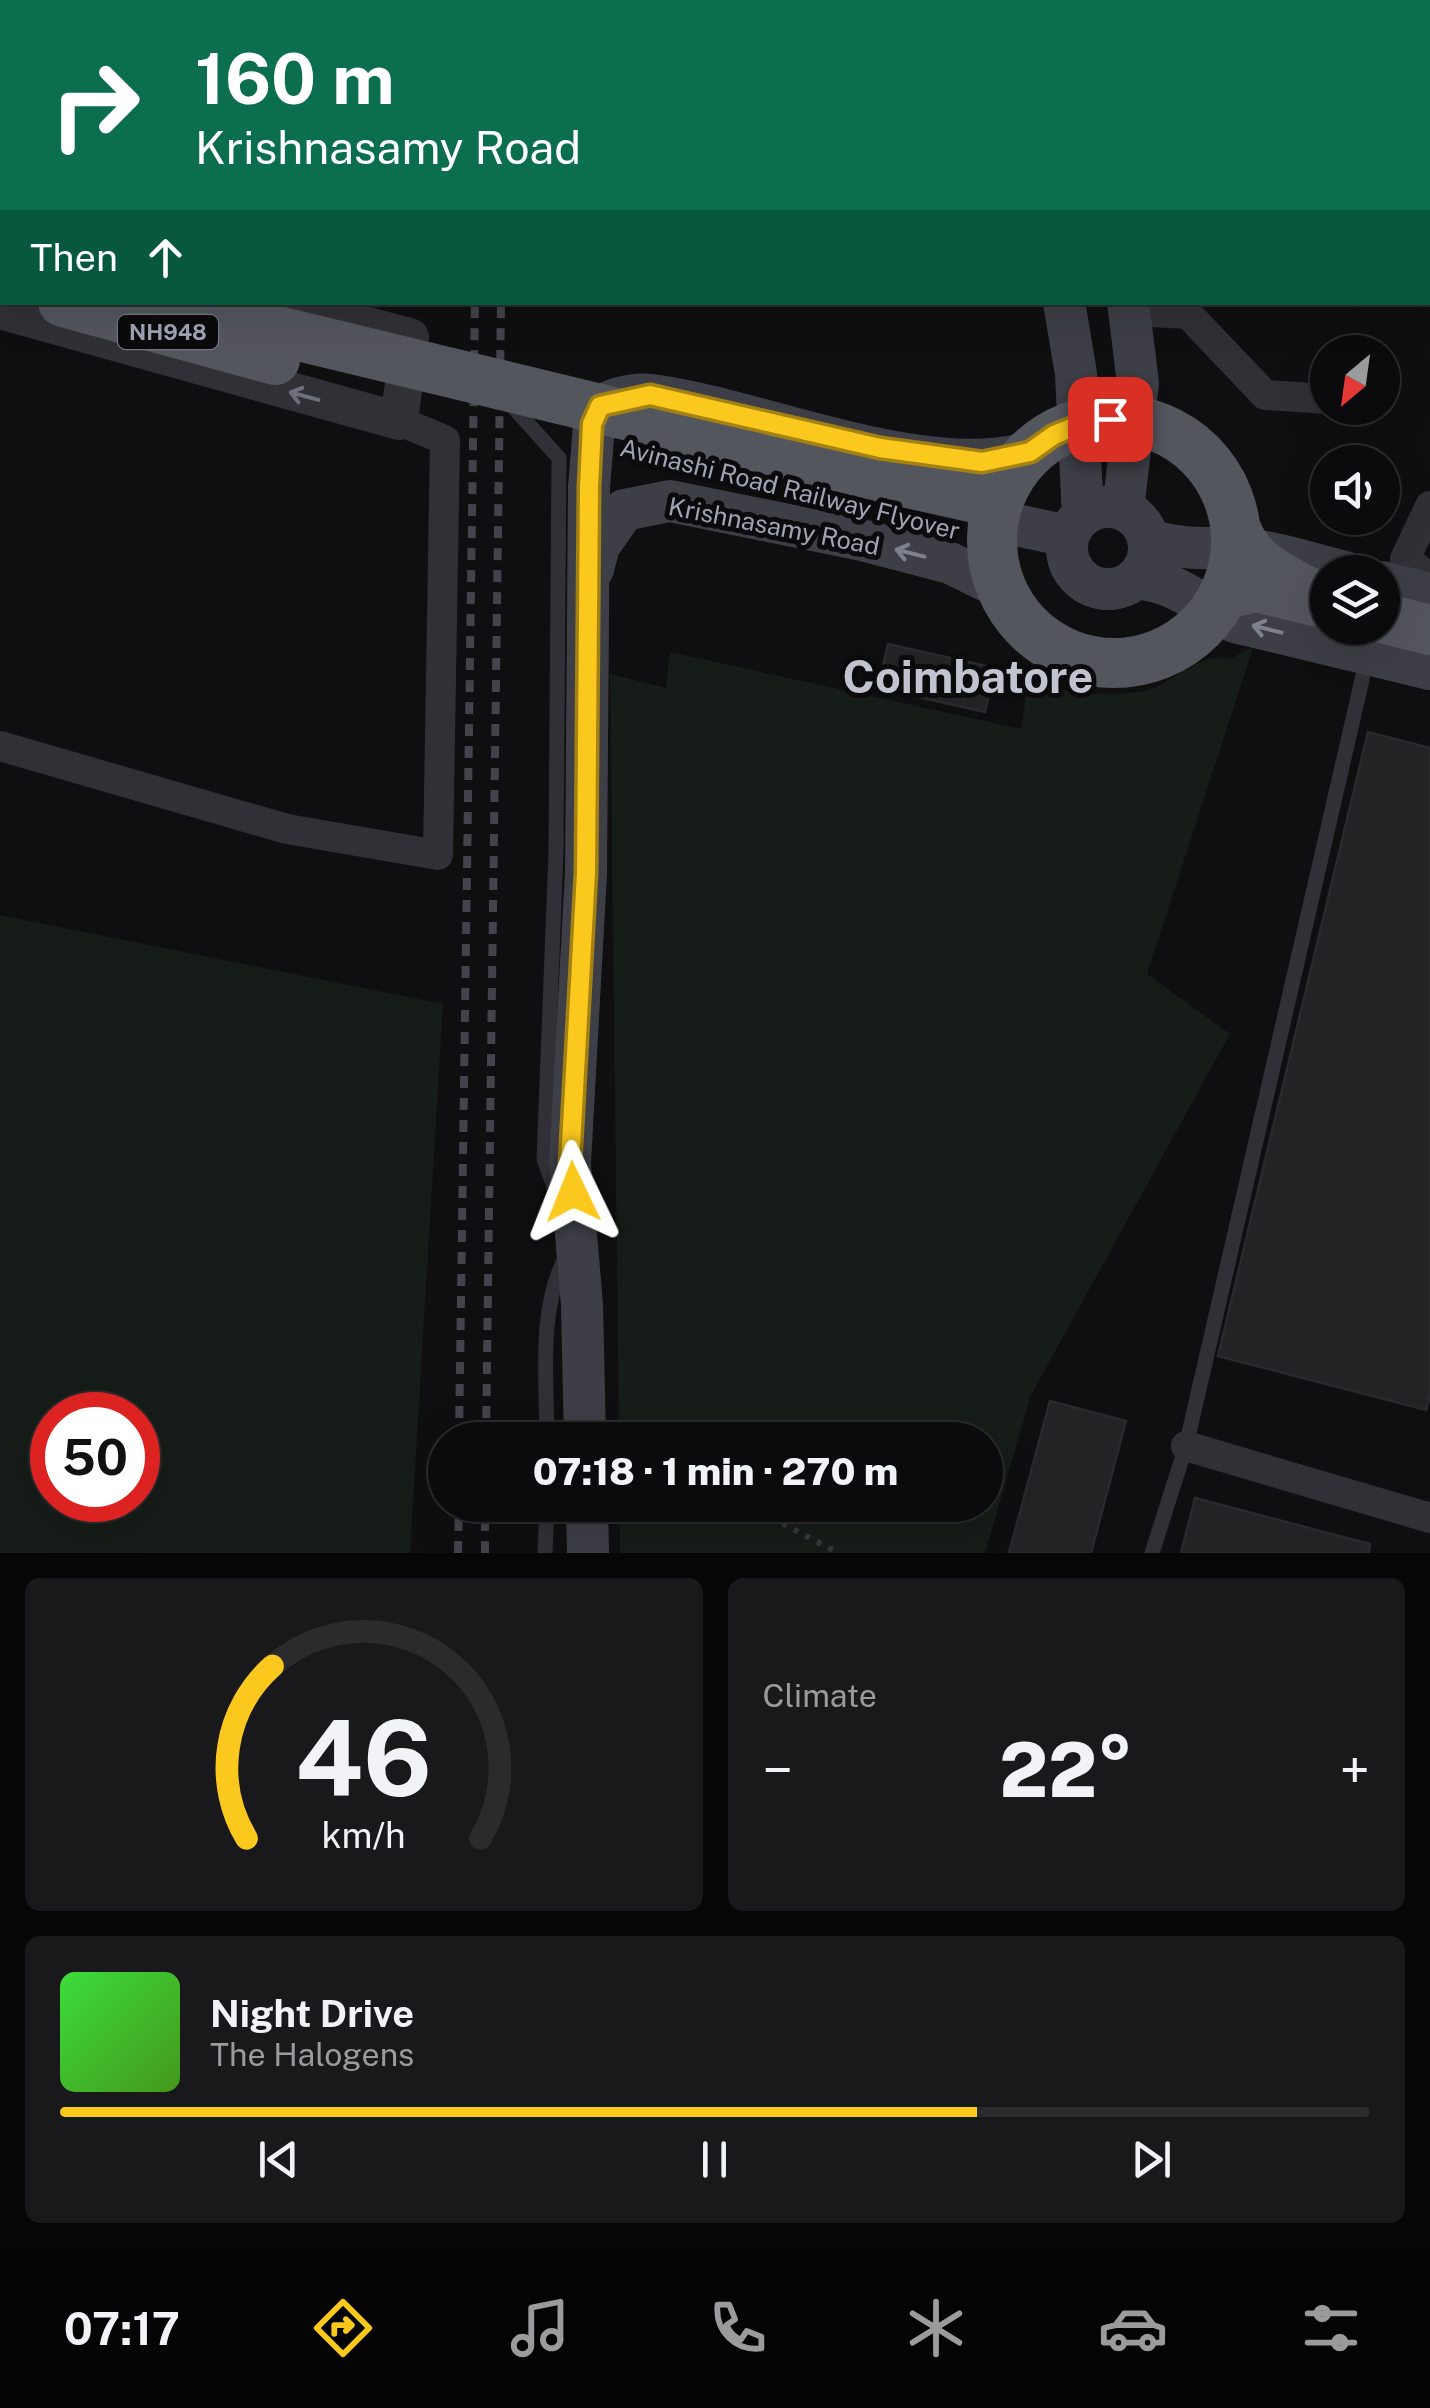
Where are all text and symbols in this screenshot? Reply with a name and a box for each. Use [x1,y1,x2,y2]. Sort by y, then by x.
text: 160 m [195,37,395,120]
icon: right [30,40,160,170]
text: Krishnasamy Road [195,121,581,174]
icon: ahead [138,230,193,285]
text: Then [30,235,118,280]
road number: NH948 [118,315,218,349]
north arrow [1310,335,1400,425]
map controls [1310,335,1400,645]
pin [1068,377,1153,462]
one-way arrow [289,385,321,404]
icon: arrive [1083,392,1138,447]
street label: Avinashi Road Railway Flyover [617,432,963,546]
button: sound [1310,445,1400,535]
street label: Krishnasamy Road [666,491,882,561]
one-way arrow [895,542,926,561]
button: layers [1310,555,1400,645]
one-way arrow [1252,619,1284,637]
district label: Coimbatore [843,650,1093,703]
position arrow [521,1140,625,1244]
speed limit sign: 50 [30,1392,160,1522]
text: 07:18 · 1 min · 270 m [533,1449,898,1494]
text: Climate [763,1677,877,1714]
text: 46 [295,1697,432,1819]
text: 22° [999,1726,1133,1814]
text: − [763,1738,793,1802]
text: + [1340,1738,1370,1802]
text: km/h [322,1814,406,1856]
text: Night Drive [210,1991,414,2036]
text: The Halogens [210,2036,414,2073]
icon: previous [251,2132,306,2187]
icon: pause [687,2132,742,2187]
icon: next [1124,2132,1179,2187]
icon: directions [308,2293,378,2363]
icon: music [505,2293,575,2363]
icon: phone [703,2293,773,2363]
icon: climate [901,2293,971,2363]
icon: car [1098,2293,1168,2363]
icon: filters [1296,2293,1366,2363]
text: 07:17 [64,2302,180,2355]

